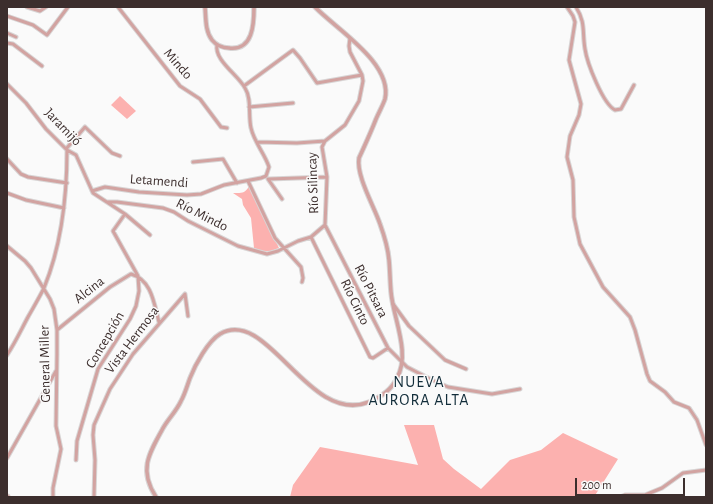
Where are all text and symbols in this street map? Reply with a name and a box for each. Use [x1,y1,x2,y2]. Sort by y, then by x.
street label: Mindo [160,45,196,83]
street label: Jaramijó [41,105,85,149]
street label: Río Silincay [304,152,322,214]
street label: Letamendi [129,171,189,191]
street label: Río Mindo [173,195,231,235]
street label: Río Pitsara [350,261,392,321]
street label: Alcina [70,273,108,307]
street label: Río Cinto [337,276,373,328]
street label: Vista Hermosa [101,303,163,377]
street label: Concepción [82,309,128,371]
street label: General Miller [36,325,54,403]
district label: NUEVA AURORA ALTA [369,372,469,410]
scale bar [577,470,687,496]
text: 200 m [582,479,612,491]

